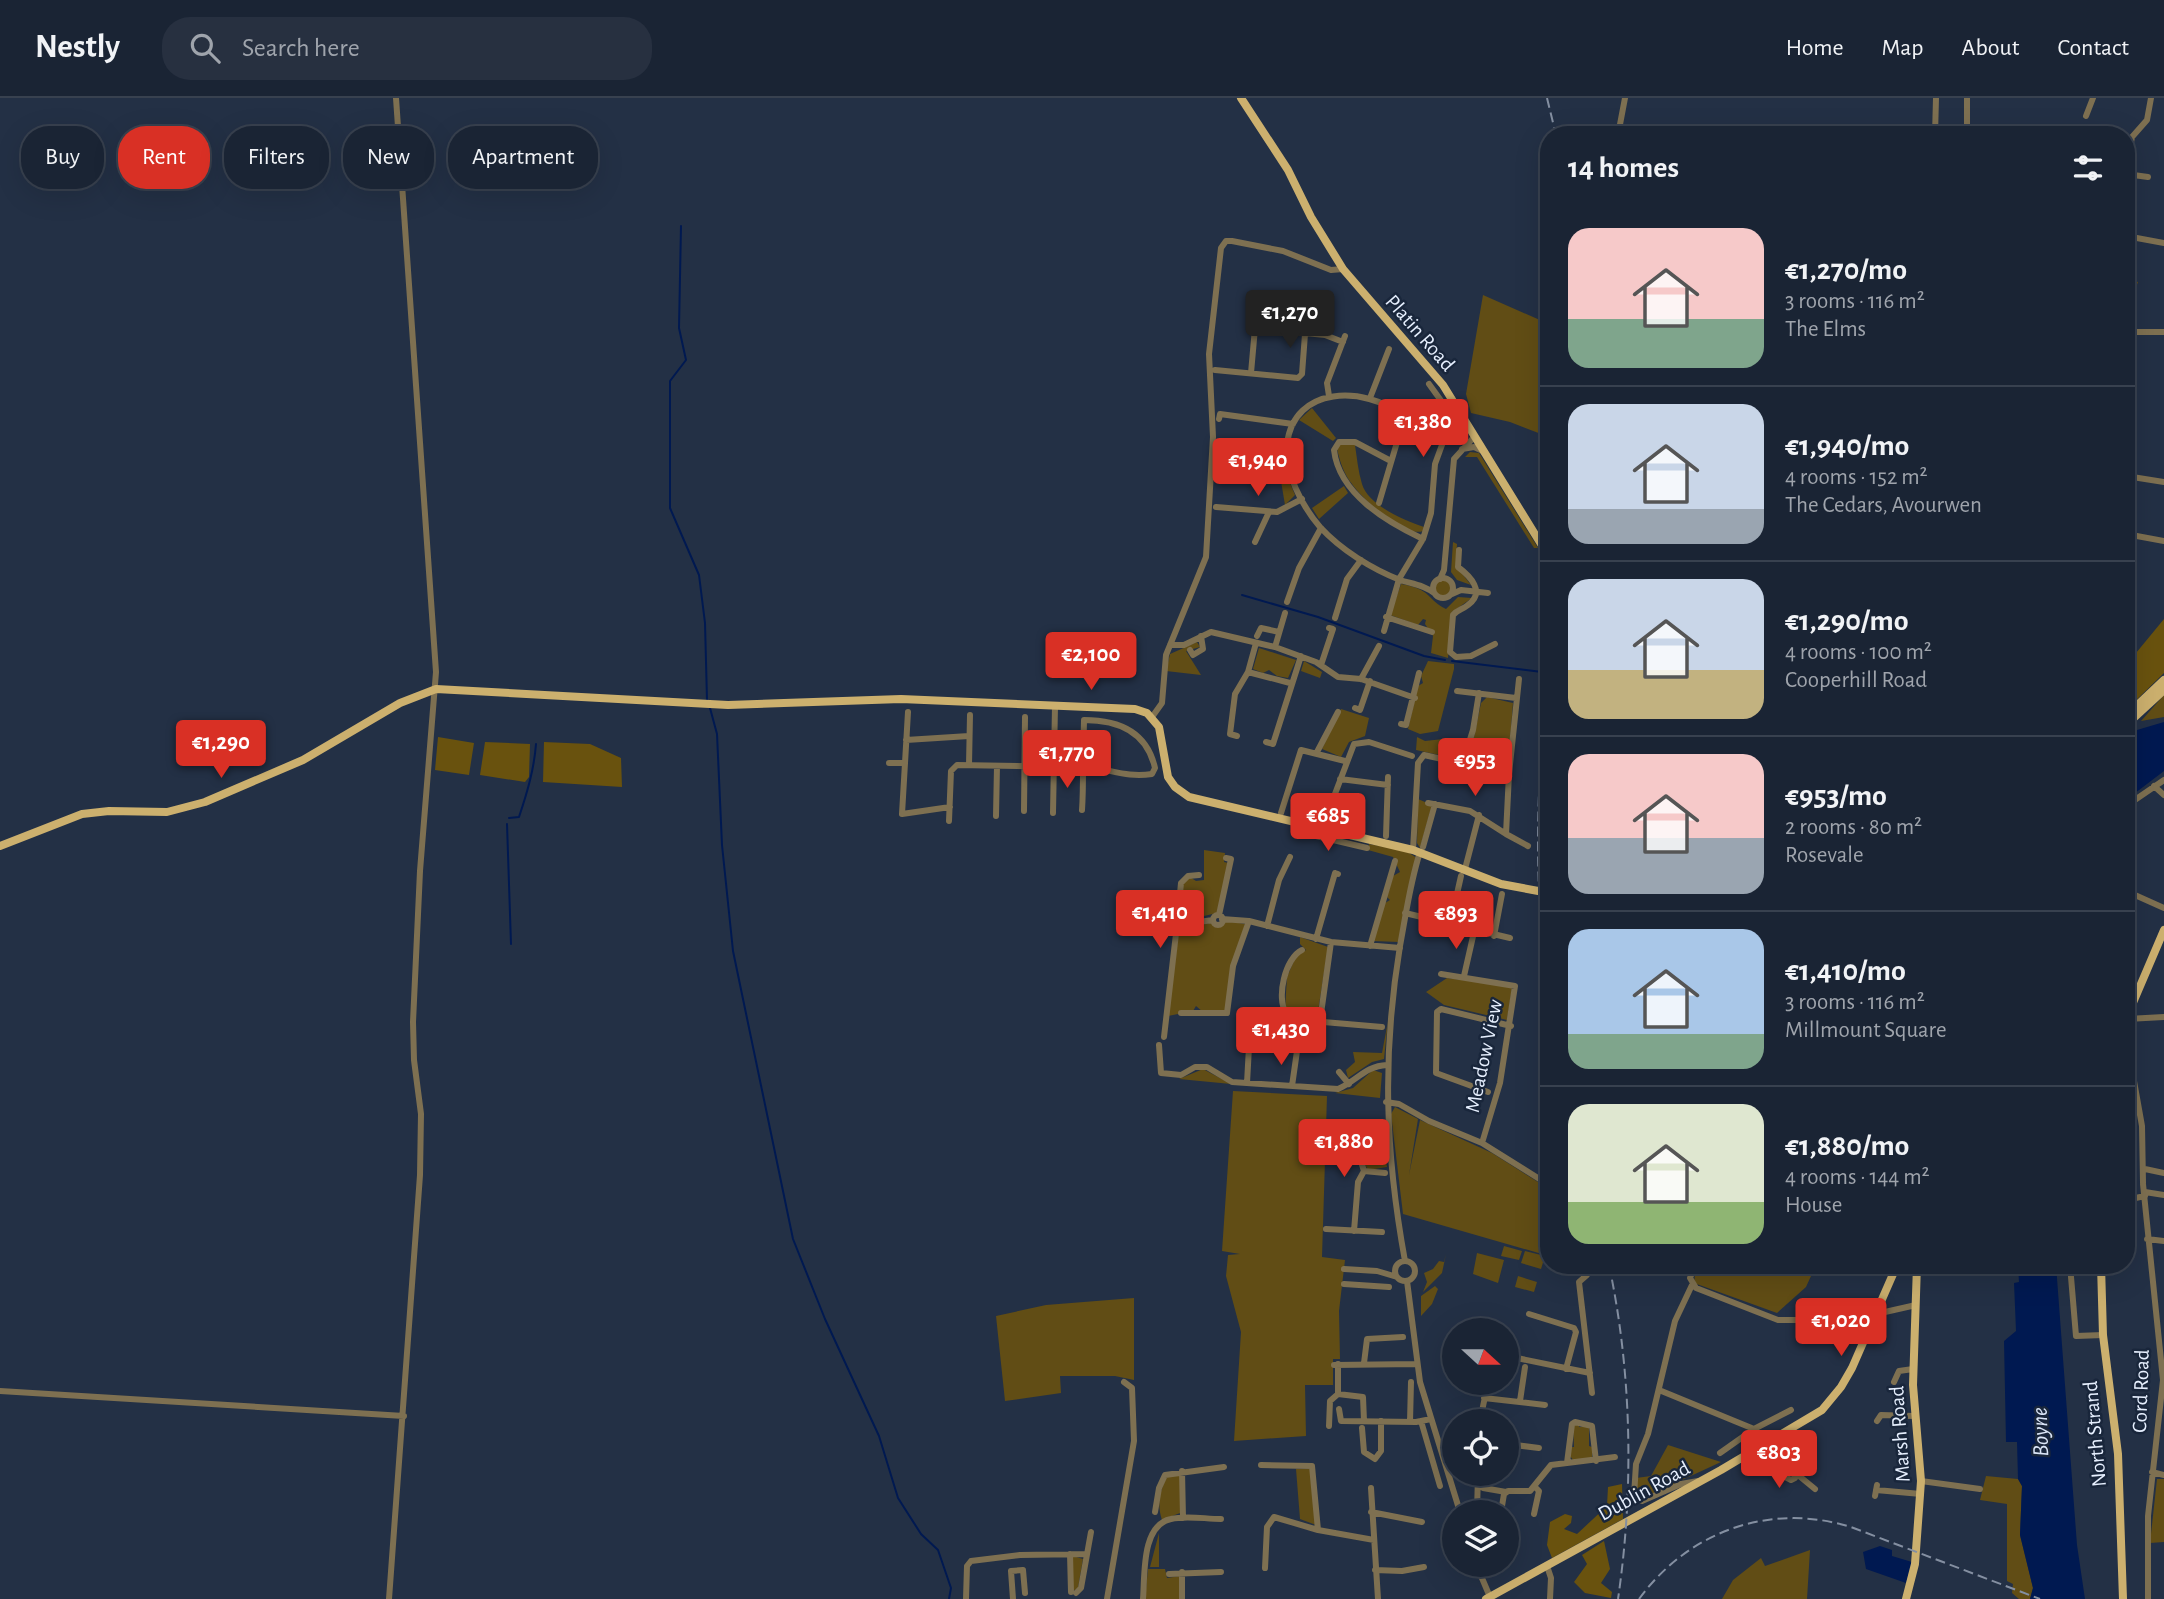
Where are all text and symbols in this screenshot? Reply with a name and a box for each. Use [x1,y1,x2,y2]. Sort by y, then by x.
search box [162,17,652,80]
icon: search [186,29,224,67]
text: Nestly [35,31,120,64]
text: Search here [242,35,360,61]
text: Home [1786,36,1844,60]
text: Map [1882,36,1924,60]
text: About [1962,36,2019,60]
text: Contact [2057,36,2129,60]
chip: Buy [21,126,104,189]
chip: Rent [118,126,210,189]
chip: Filters [224,126,329,189]
chip: New [343,126,434,189]
chip: Apartment [448,126,598,189]
icon: filters [2069,149,2107,187]
text: 14 homes [1568,153,1679,183]
text: €1,270/mo [1785,255,1907,285]
icon: home [1624,256,1708,340]
pin: €1,270 [1233,290,1347,350]
text: 3 rooms · 116 m² [1785,290,1925,313]
street label: Platin Road [1381,291,1459,375]
text: €1,270 [1261,301,1319,324]
text: The Elms [1785,318,1866,341]
pin: €1,380 [1366,400,1480,459]
text: €1,380 [1394,410,1452,433]
text: €1,940/mo [1785,431,1909,461]
icon: home [1624,432,1708,516]
pin: €1,940 [1201,438,1315,498]
text: €1,940 [1229,449,1287,472]
text: 4 rooms · 152 m² [1785,466,1928,489]
text: The Cedars, Avourwen [1785,494,1982,517]
text: €1,290/mo [1785,606,1908,636]
icon: home [1624,607,1708,691]
pin: €2,100 [1034,632,1148,692]
text: 4 rooms · 100 m² [1785,641,1932,664]
text: €2,100 [1061,643,1121,666]
text: Cooperhill Road [1785,669,1927,692]
pin: €1,290 [164,720,278,780]
pin: €1,770 [1010,730,1124,790]
text: €1,290 [192,731,250,754]
pin: €953 [1434,738,1516,798]
text: €1,770 [1039,741,1095,764]
text: €953 [1454,749,1496,772]
text: €953/mo [1785,781,1887,811]
icon: home [1624,782,1708,866]
pin: €685 [1287,794,1369,853]
text: €685 [1306,804,1350,827]
text: 2 rooms · 80 m² [1785,816,1922,839]
text: Rosevale [1785,844,1864,867]
pin: €1,410 [1103,890,1217,950]
pin: €893 [1415,892,1497,951]
text: €1,410 [1132,901,1188,924]
text: €893 [1434,902,1478,925]
text: €1,410/mo [1785,956,1906,986]
icon: home [1624,957,1708,1041]
text: 3 rooms · 116 m² [1785,991,1925,1014]
street label: Meadow View [1462,998,1506,1114]
pin: €1,430 [1224,1007,1338,1067]
text: €1,430 [1252,1018,1310,1041]
text: Millmount Square [1785,1019,1947,1042]
pin: €1,880 [1287,1119,1401,1179]
text: €1,880 [1315,1130,1373,1153]
text: €1,880/mo [1785,1131,1909,1161]
icon: home [1624,1132,1708,1216]
text: 4 rooms · 144 m² [1785,1166,1930,1189]
text: House [1785,1194,1842,1217]
pin: €1,020 [1784,1298,1898,1358]
text: €1,020 [1811,1309,1871,1332]
north arrow [1442,1318,1519,1395]
map controls [1442,1318,1519,1577]
street label: Cord Road [2129,1349,2153,1433]
street label: North Strand [2080,1380,2110,1488]
street label: Marsh Road [1886,1385,1914,1483]
water label: Boyne [2029,1407,2053,1457]
button: locate [1442,1409,1519,1486]
pin: €803 [1738,1430,1820,1490]
text: €803 [1757,1441,1801,1464]
street label: Dublin Road [1595,1457,1694,1525]
button: layers [1442,1500,1519,1577]

